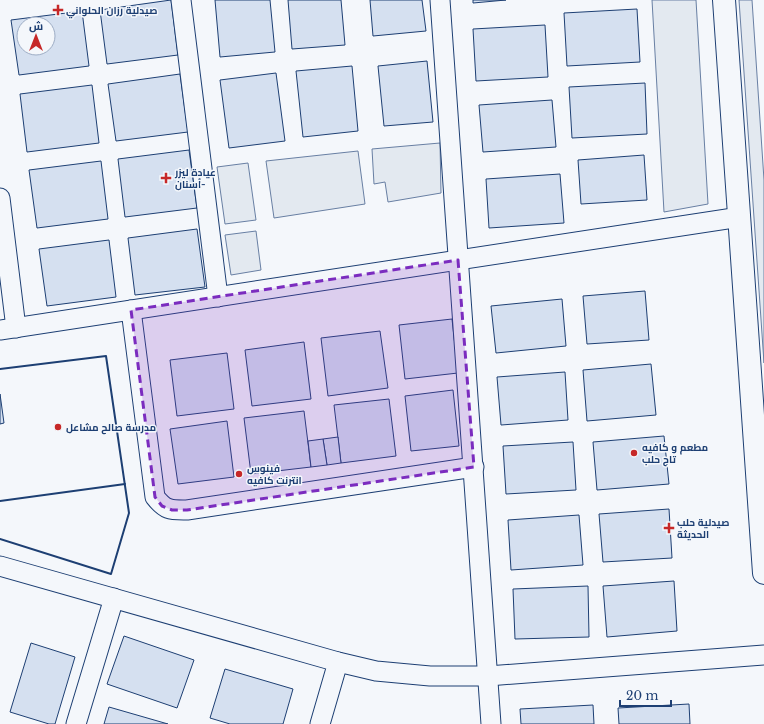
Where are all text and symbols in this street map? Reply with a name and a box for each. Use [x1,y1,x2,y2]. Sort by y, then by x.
place label: صيدلية رزان الحلواني [66,4,157,19]
marker: صيدلية رزان الحلواني [53,5,63,15]
north arrow [16,16,56,56]
text: ش [29,19,43,33]
place label: عيادة ليزر أسنان- [174,166,216,191]
marker: عيادة ليزر أسنان- [160,172,172,184]
place label: مدرسة صالح مشاعل [66,421,156,435]
marker: مدرسة صالح مشاعل [53,422,63,432]
place label: مطعم و كافيه تاج حلب [642,441,708,467]
marker: مطعم و كافيه تاج حلب [629,448,639,458]
place label: فينوس انترنت كافيه [247,462,302,487]
marker: فينوس انترنت كافيه [234,469,244,479]
place label: صيدلية حلب الحديثة [677,516,729,541]
marker: صيدلية حلب الحديثة [664,523,674,533]
scale bar [620,682,671,708]
text: 20 m [626,688,658,703]

